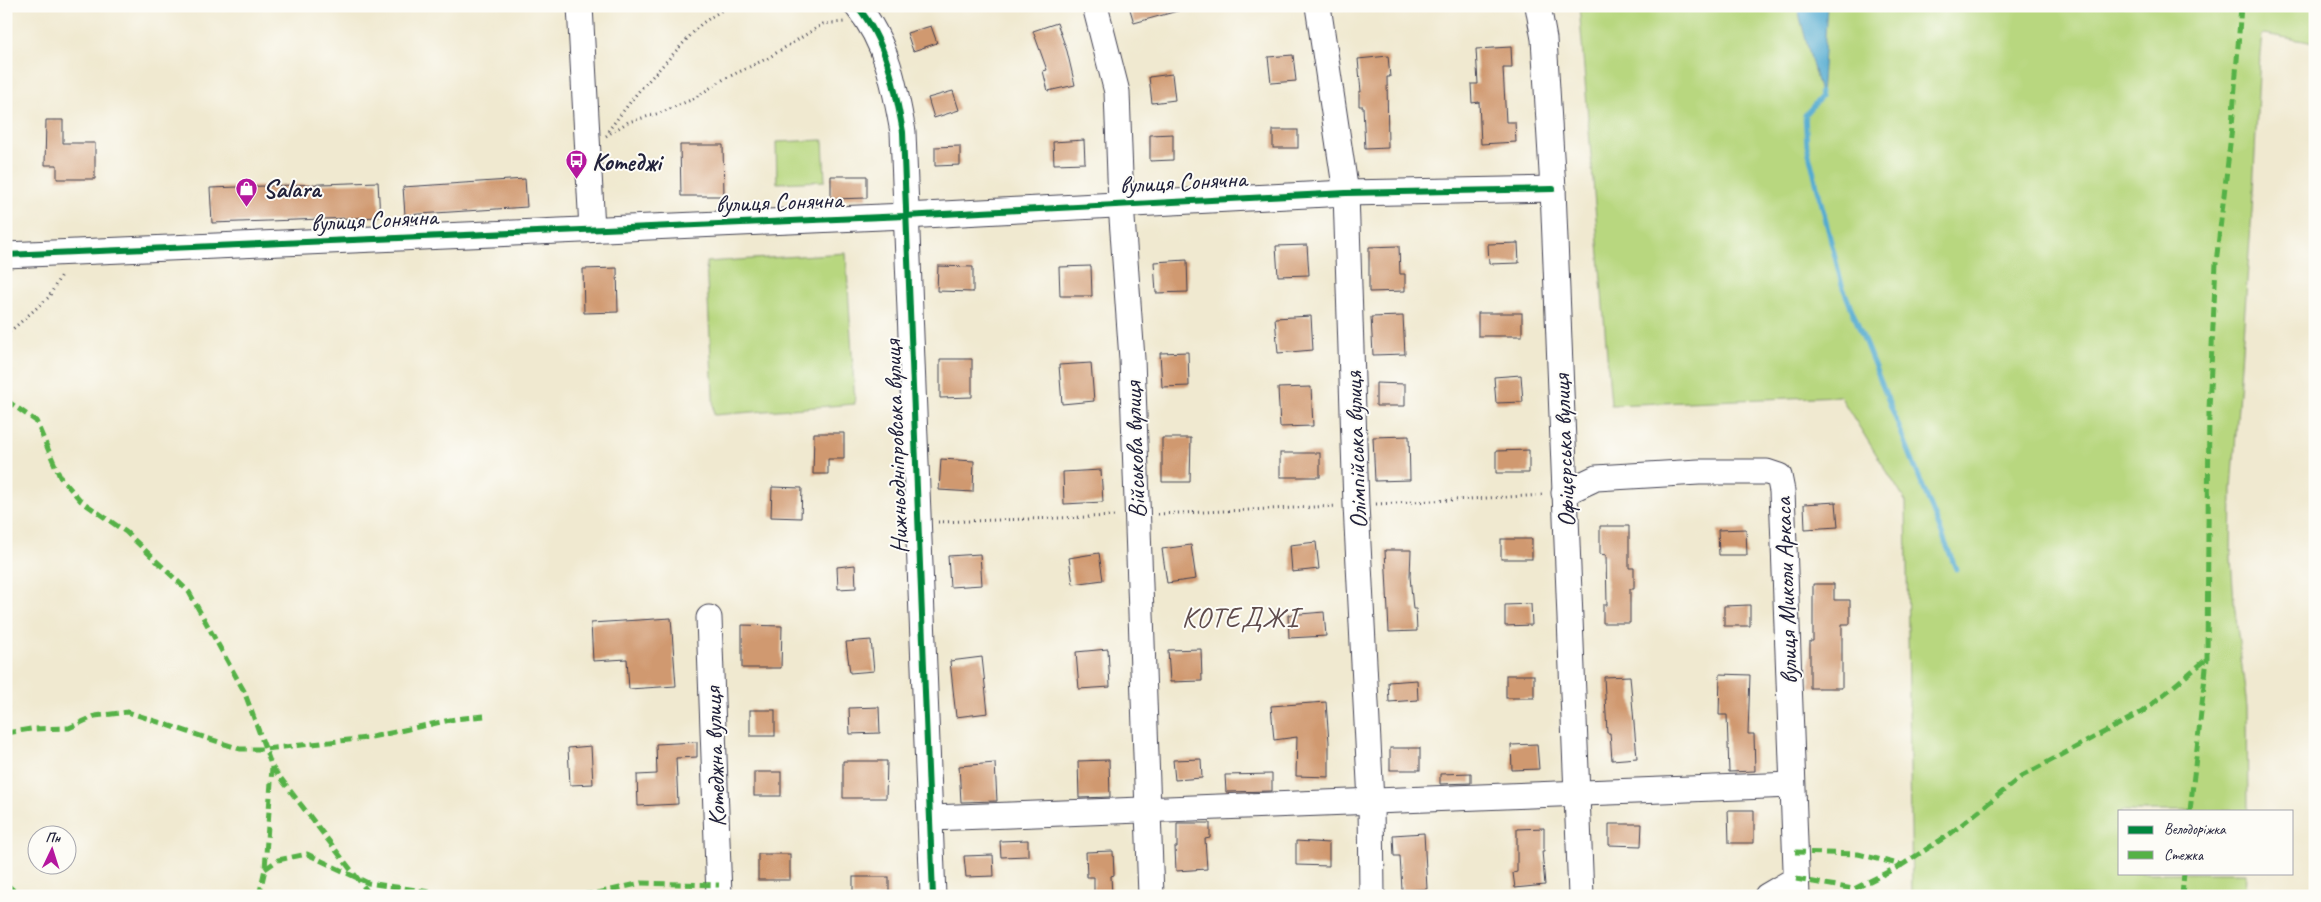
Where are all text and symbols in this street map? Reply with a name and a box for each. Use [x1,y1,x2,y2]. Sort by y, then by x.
place label: Котеджі [592,146,664,178]
bus stop icon: Котеджі [564,149,588,180]
street label: вулиця Сонячна [1119,163,1250,201]
place label: Salara [263,173,323,205]
shop icon: Salara [235,176,259,207]
street label: вулиця Сонячна [715,184,846,220]
street label: вулиця Сонячна [310,201,441,239]
street label: Нижньодніпровська вулиця [876,337,916,554]
street label: Олімпійська вулиця [1337,370,1375,529]
street label: Офіцерська вулиця [1545,372,1583,528]
street label: Військова вулиця [1117,379,1153,519]
street label: вулиця Миколи Аркаса [1767,495,1805,685]
district label: КОТЕДЖІ [1182,600,1303,635]
street label: Котеджна вулиця [696,684,733,828]
legend [2118,810,2294,874]
text: Велодоріжка [2164,820,2227,839]
north arrow [28,824,78,874]
text: Пн [45,829,62,847]
text: Стежка [2164,846,2204,865]

